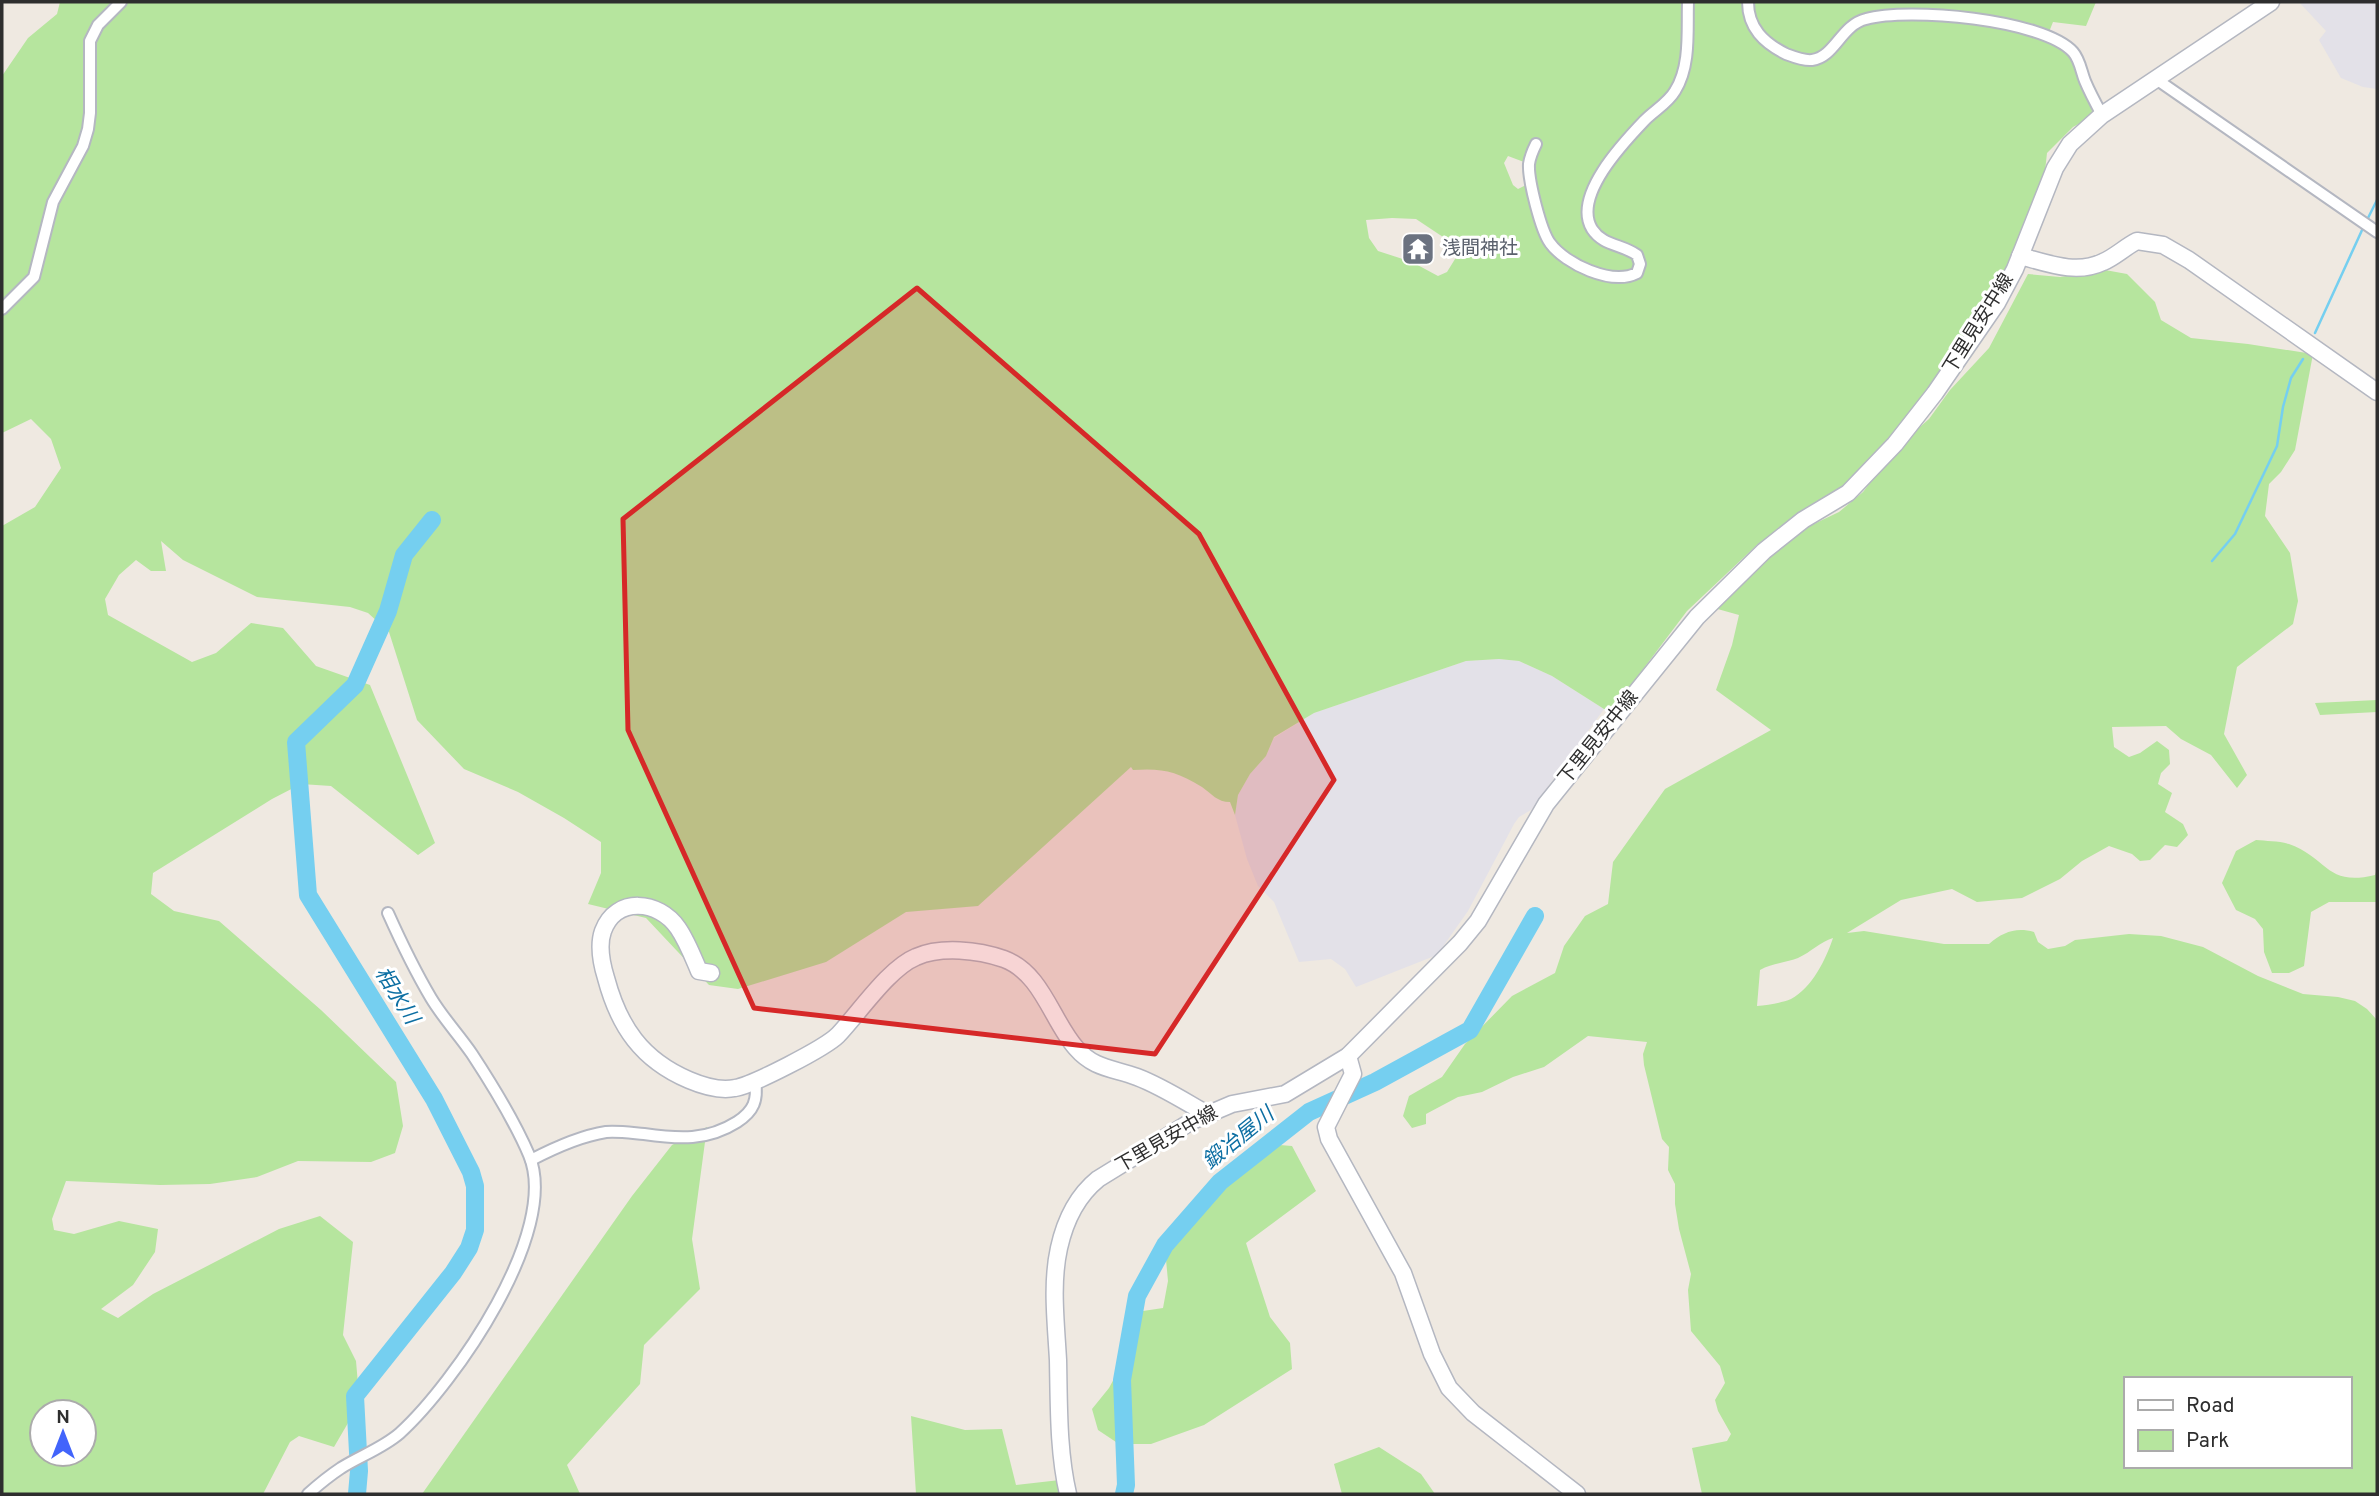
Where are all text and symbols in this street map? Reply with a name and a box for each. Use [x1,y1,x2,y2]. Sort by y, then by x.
temple icon: 浅間神社 [1399,230,1437,268]
place label: 浅間神社 [1442,237,1518,261]
street label: 下里見安中線 [1939,269,2019,379]
street label: 下里見安中線 [1554,686,1644,790]
water label: 相水川 [368,962,425,1032]
street label: 下里見安中線 [1112,1101,1222,1179]
water label: 鍛冶屋川 [1198,1101,1282,1176]
legend [2124,1377,2351,1468]
text: Road [2186,1393,2235,1420]
north arrow [28,1398,98,1468]
text: N [56,1406,70,1430]
text: Park [2186,1428,2229,1455]

